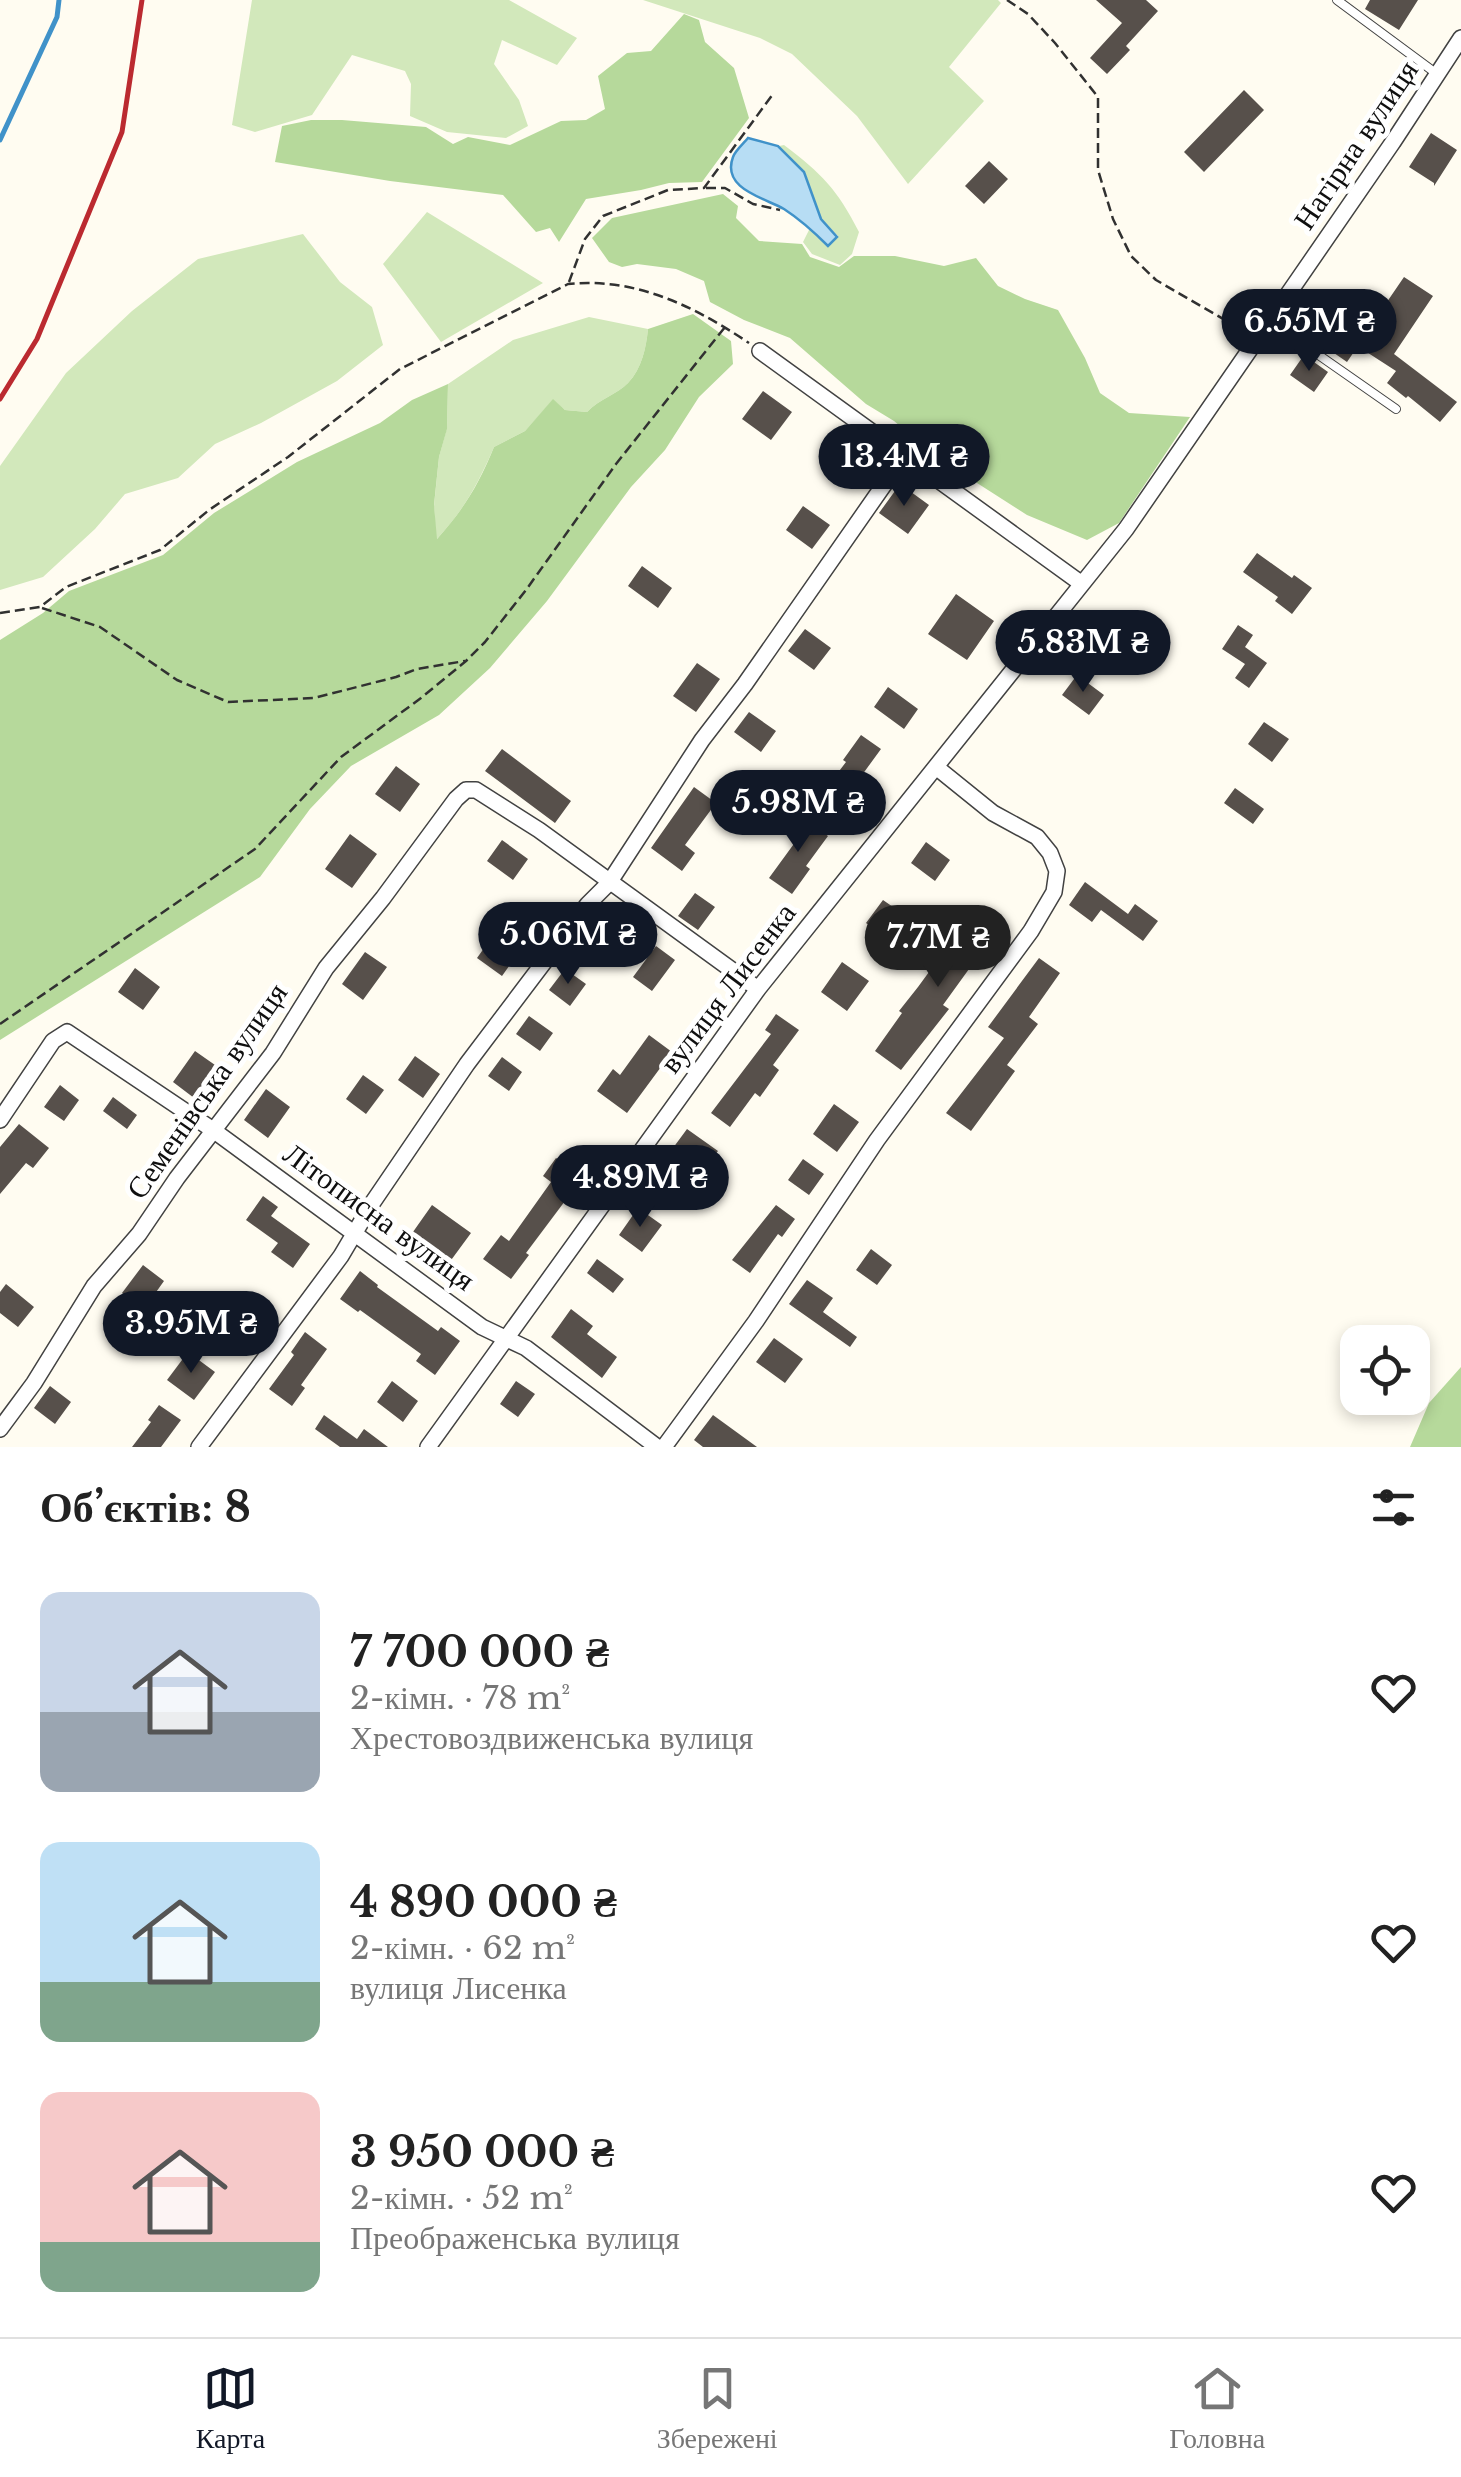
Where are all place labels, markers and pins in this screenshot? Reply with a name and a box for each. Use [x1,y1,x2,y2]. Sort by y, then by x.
pin: 6.55M ₴ [1217,289,1401,374]
pin: 13.4M ₴ [812,424,996,509]
pin: 5.83M ₴ [991,610,1175,695]
pin: 5.98M ₴ [706,770,890,855]
pin: 5.06M ₴ [476,902,660,987]
pin: 7.7M ₴ [857,905,1019,990]
pin: 4.89M ₴ [548,1145,732,1230]
pin: 3.95M ₴ [99,1291,283,1376]

